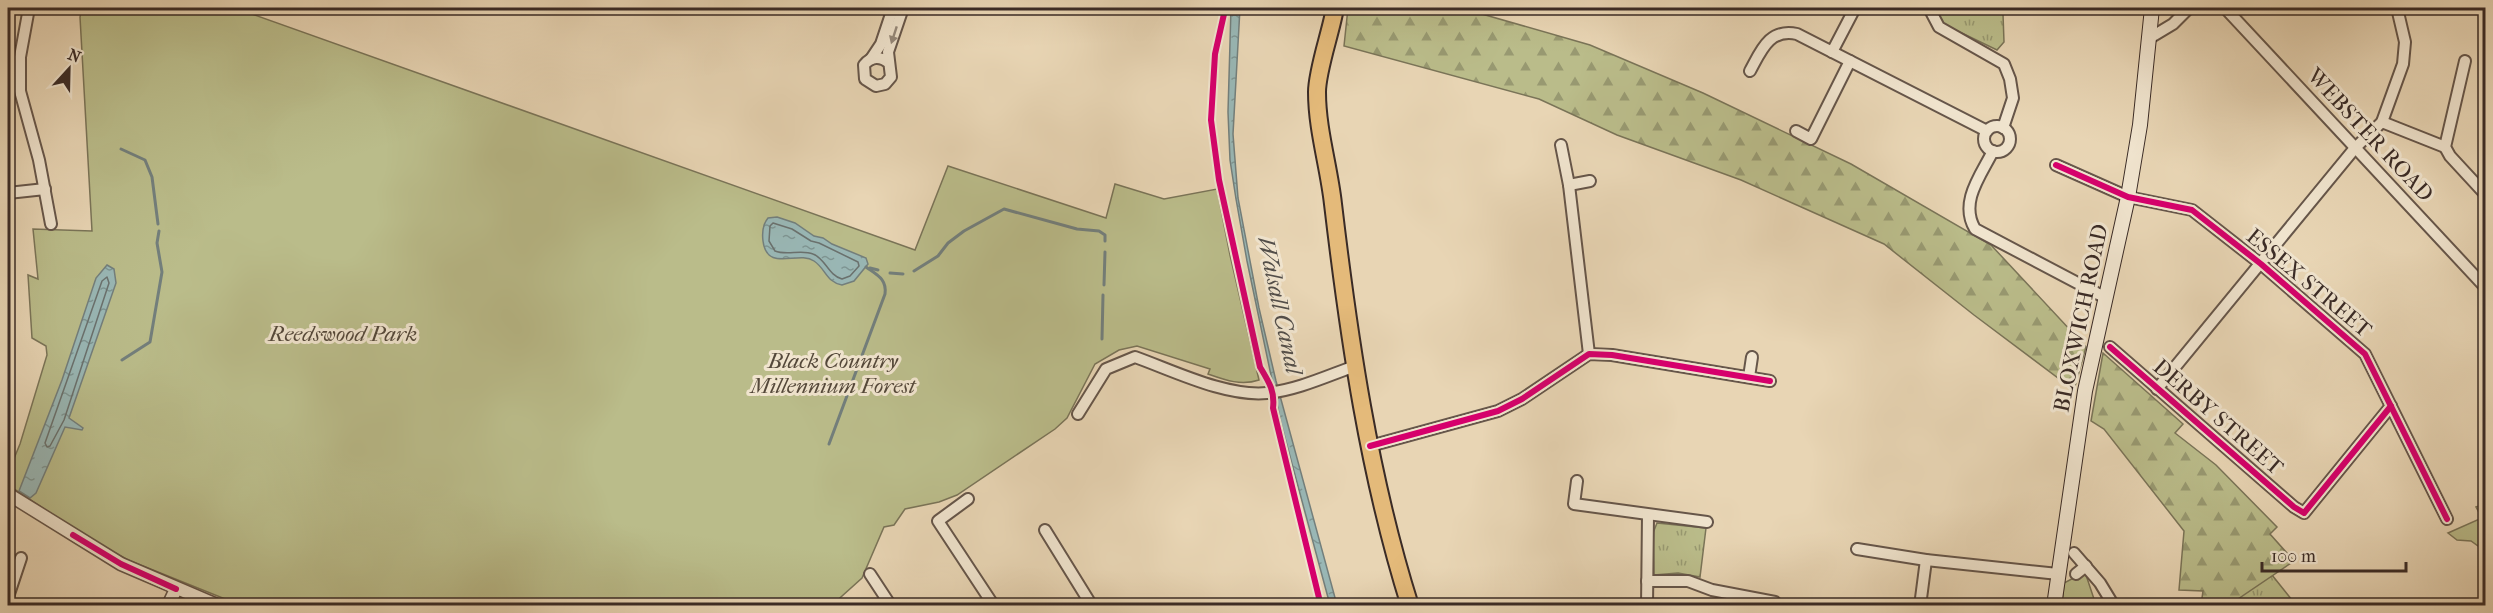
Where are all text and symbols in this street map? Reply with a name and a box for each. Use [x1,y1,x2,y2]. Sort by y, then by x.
one-way arrow [889,26,898,44]
north arrow [39,39,99,99]
text: N [65,44,84,67]
street label: WEBSTER ROAD [2301,62,2439,207]
street label: BLOXWICH ROAD [2048,222,2114,414]
street label: ESSEX STREET [2241,223,2378,344]
water label: Walsall Canal [1252,234,1309,379]
park label: Reedswood Park [267,321,417,347]
park label: Black Country Millennium Forest [749,348,917,399]
street label: DERBY STREET [2148,354,2289,481]
scale bar [2262,535,2406,573]
text: 100 m [2271,546,2316,567]

